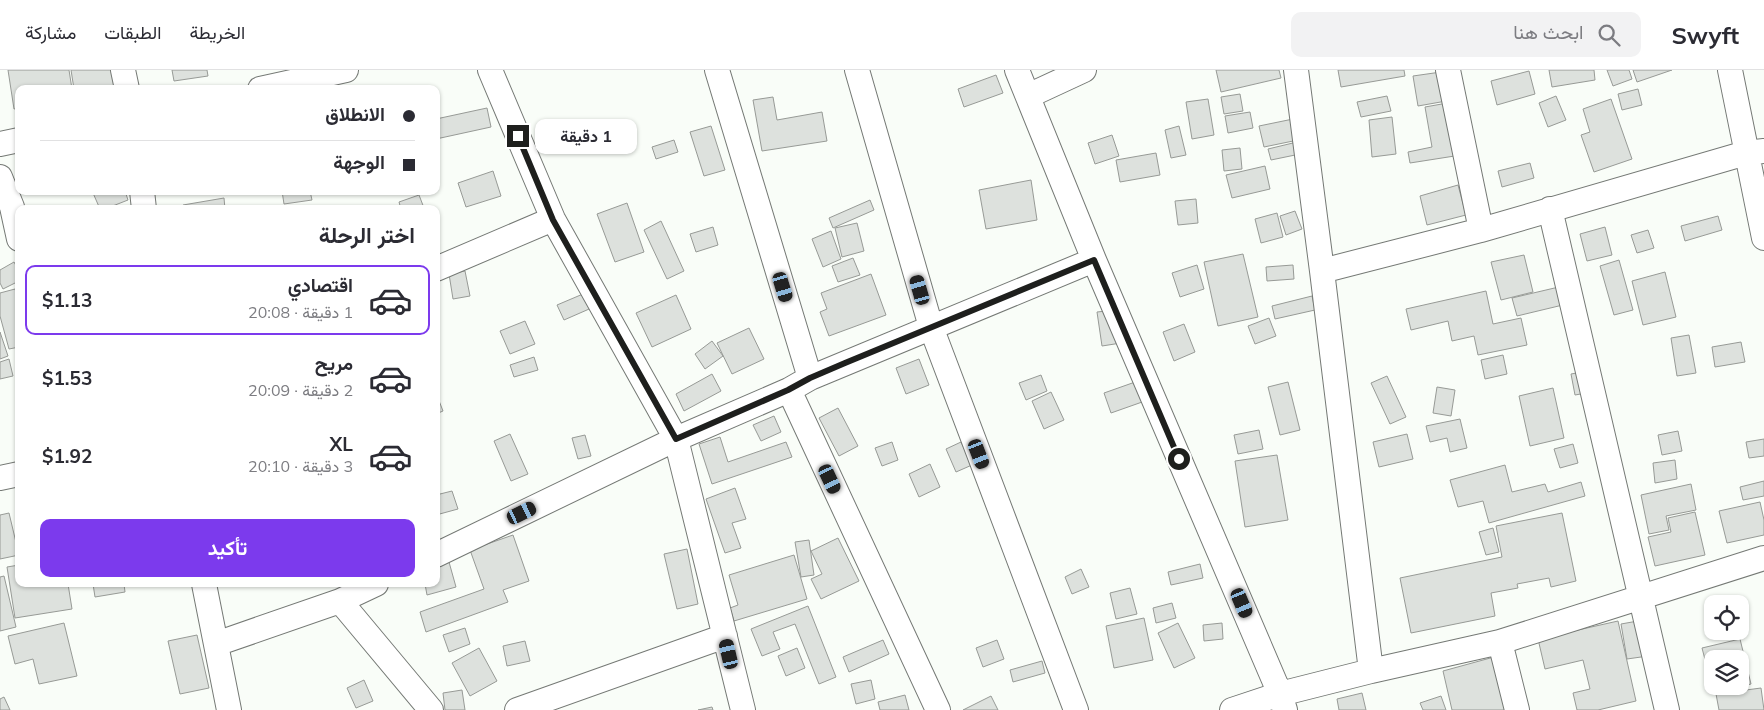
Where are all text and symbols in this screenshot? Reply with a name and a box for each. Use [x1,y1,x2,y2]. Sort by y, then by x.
search box [1291,12,1641,57]
text: ابحث هنا [1513,20,1583,44]
text: Swyft [1671,20,1739,50]
text: مشاركة [25,21,76,44]
text: الطبقات [104,21,161,44]
text: الخريطة [189,21,245,44]
icon: search [1595,21,1623,49]
text: الانطلاق [325,102,385,126]
callout: 1 دقيقة [536,118,638,154]
route end [507,125,529,147]
text: 1 دقيقة [560,126,612,146]
text: الوجهة [333,150,385,174]
text: اختر الرحلة [319,221,415,249]
car [771,270,794,304]
text: اقتصادي [288,273,353,297]
car [908,274,931,306]
icon: car [368,278,413,323]
text: $1.13 [42,288,92,312]
text: 1 دقيقة · 20:08 [248,302,353,322]
text: مريح [315,351,353,375]
icon: car [368,356,413,401]
text: $1.53 [42,366,92,390]
text: 2 دقيقة · 20:09 [248,380,353,400]
text: XL [330,432,353,456]
icon: car [368,434,413,479]
car [966,437,991,471]
text: $1.92 [42,444,92,468]
route start [1168,448,1190,470]
text: 3 دقيقة · 20:10 [248,456,353,476]
car [816,462,843,496]
car [505,500,538,526]
button: تأكيد [40,519,415,577]
car [1229,586,1254,620]
map controls [1704,595,1749,695]
button: locate [1704,595,1749,640]
car [718,638,739,670]
button: layers [1704,650,1749,695]

